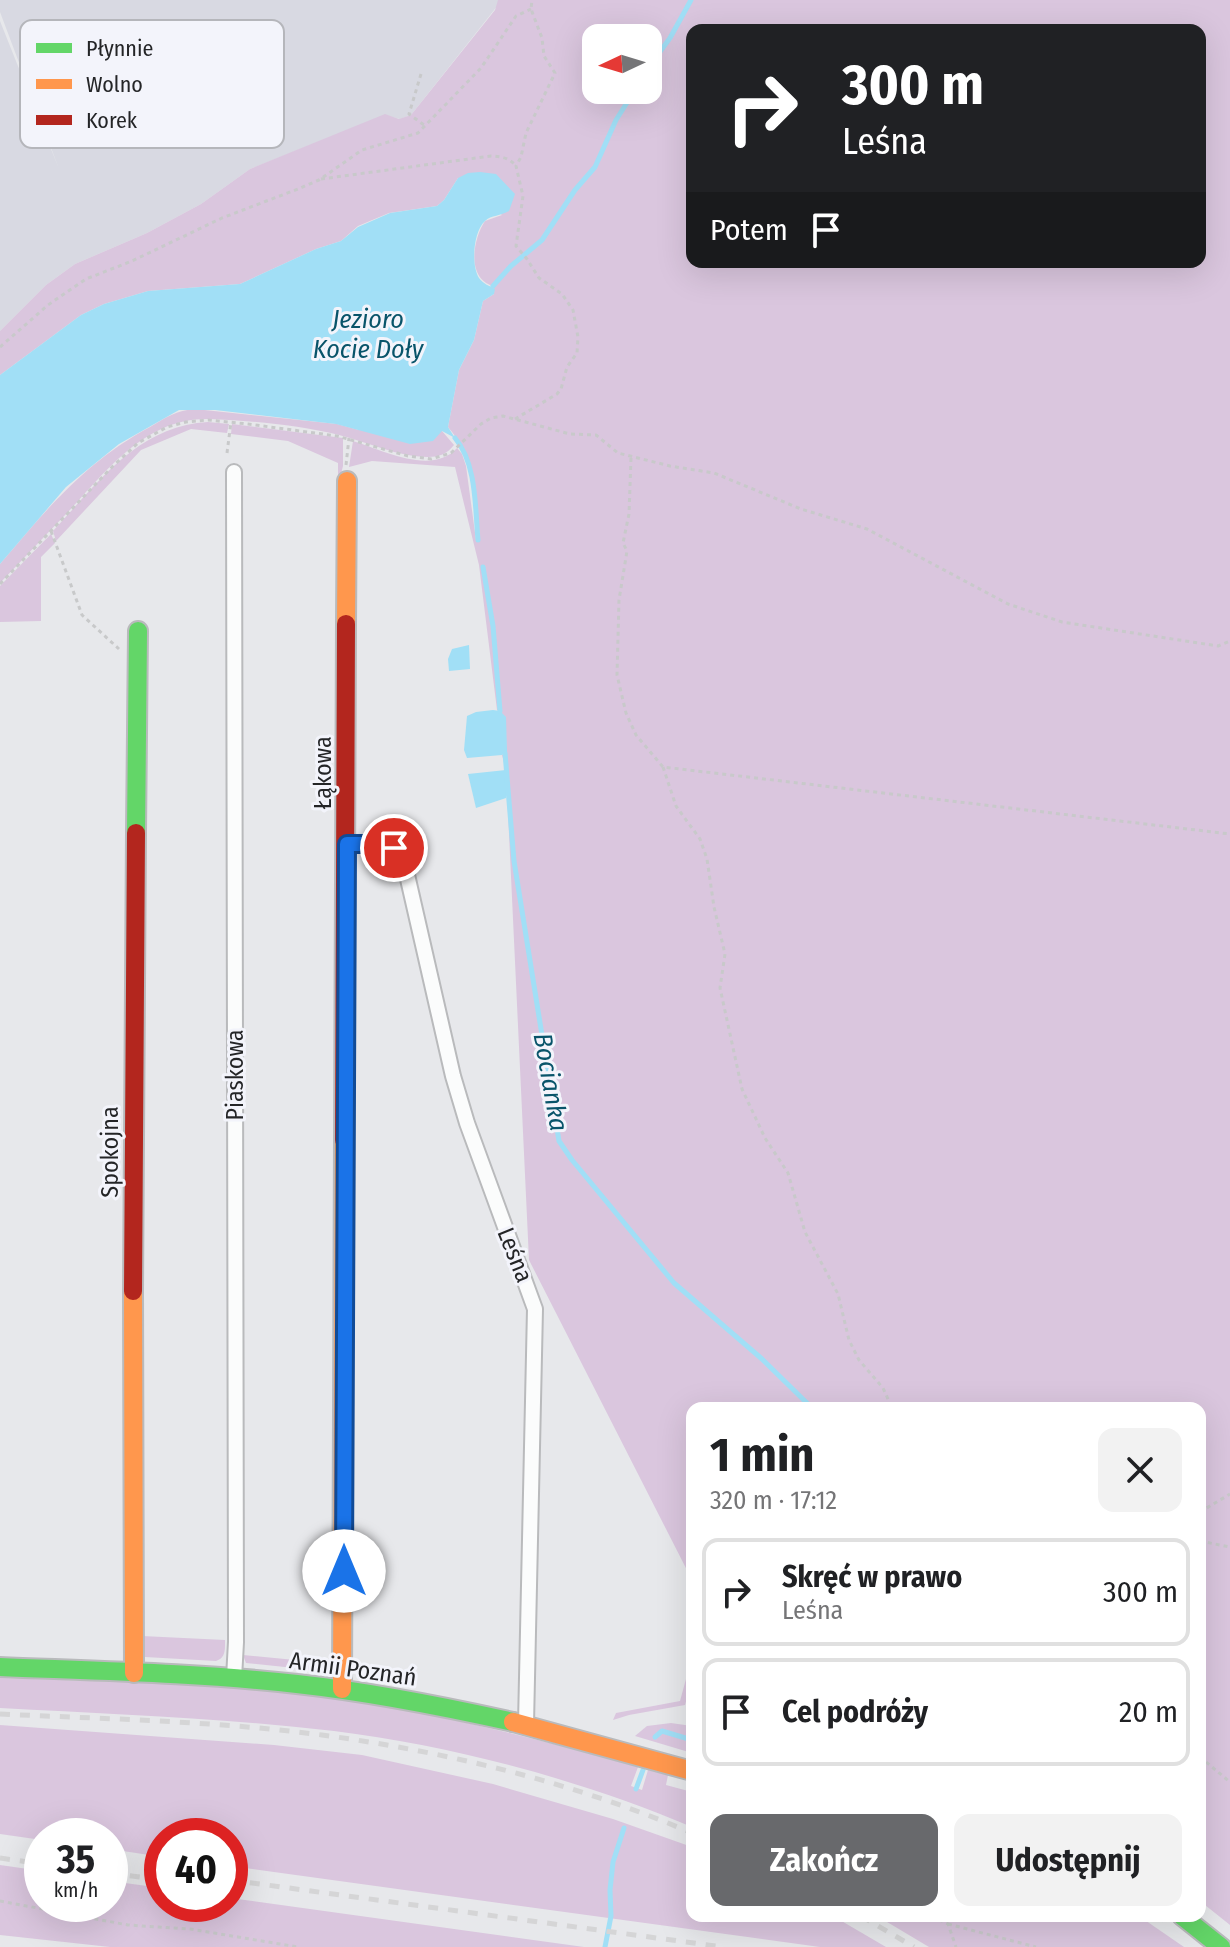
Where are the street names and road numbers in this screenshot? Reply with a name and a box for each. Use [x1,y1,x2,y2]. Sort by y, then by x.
street label: Łąkowa [309,736,337,810]
street label: Piaskowa [221,1029,249,1121]
street label: Spokojna [96,1106,124,1198]
street label: Leśna [491,1224,539,1286]
street label: Armii Poznań [288,1646,418,1692]

